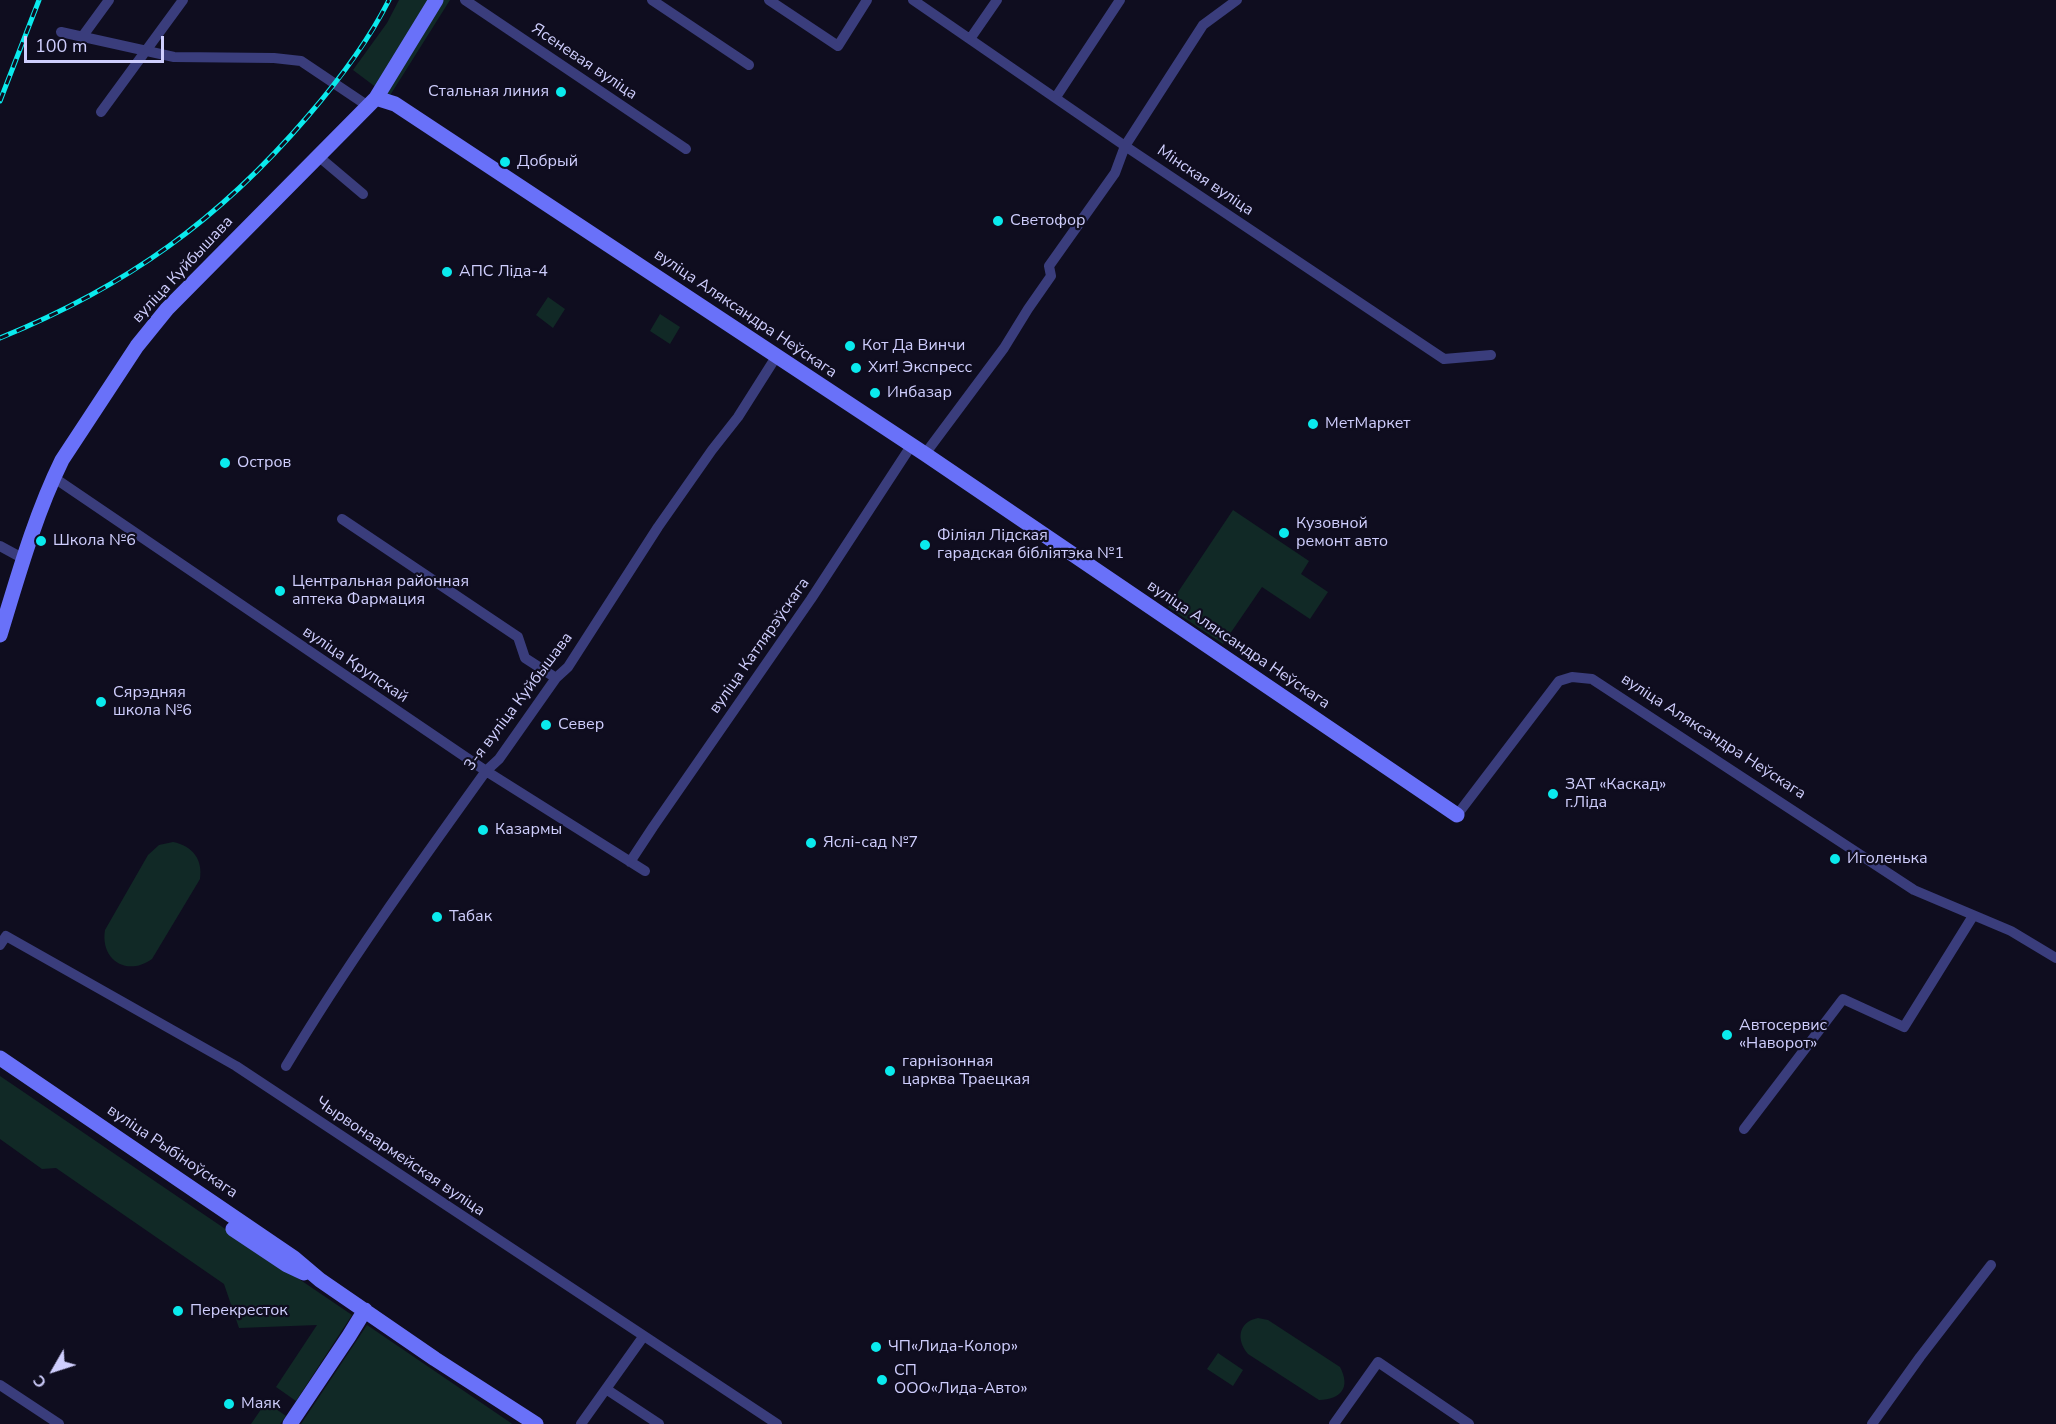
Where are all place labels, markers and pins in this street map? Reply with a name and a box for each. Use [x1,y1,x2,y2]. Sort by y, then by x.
place label: Стальная линия [428,82,549,102]
marker: Стальная линия [554,85,568,99]
place label: Добрый [517,152,578,172]
marker: Добрый [498,155,512,169]
place label: Светофор [1010,211,1086,231]
marker: Светофор [991,214,1005,228]
place label: АПС Ліда-4 [459,262,548,282]
marker: АПС Ліда-4 [440,265,454,279]
place label: Кот Да Винчи [862,336,965,356]
marker: Кот Да Винчи [843,339,857,353]
place label: Хит! Экспресс [868,358,972,378]
marker: Хит! Экспресс [849,361,863,375]
place label: Инбазар [887,383,952,403]
marker: Инбазар [868,386,882,400]
place label: МетМаркет [1325,414,1410,434]
marker: МетМаркет [1306,417,1320,431]
place label: Остров [237,453,291,473]
marker: Остров [218,456,232,470]
place label: Кузовной ремонт авто [1296,514,1388,552]
place label: Філіял Лідская гарадская бібліятэка №1 [937,526,1124,564]
marker: Кузовной ремонт авто [1277,526,1291,540]
place label: Школа №6 [53,531,136,551]
marker: Школа №6 [34,534,48,548]
marker: Філіял Лідская гарадская бібліятэка №1 [918,538,932,552]
place label: Центральная районная аптека Фармация [292,572,469,610]
marker: Центральная районная аптека Фармация [273,584,287,598]
place label: Сярэдняя школа №6 [113,683,192,721]
marker: Сярэдняя школа №6 [94,695,108,709]
place label: Север [558,715,604,735]
marker: Север [539,718,553,732]
place label: ЗАТ «Каскад» г.Ліда [1565,775,1666,813]
marker: ЗАТ «Каскад» г.Ліда [1546,787,1560,801]
place label: Казармы [495,820,562,840]
marker: Казармы [476,823,490,837]
place label: Яслі-сад №7 [823,833,918,853]
marker: Яслі-сад №7 [804,836,818,850]
place label: Иголенька [1847,849,1928,869]
marker: Иголенька [1828,852,1842,866]
place label: Табак [449,907,492,927]
marker: Табак [430,910,444,924]
place label: Автосервис «Наворот» [1739,1016,1827,1054]
marker: Автосервис «Наворот» [1720,1028,1734,1042]
place label: гарнізонная царква Траецкая [902,1052,1030,1090]
marker: гарнізонная царква Траецкая [883,1064,897,1078]
place label: Перекресток [190,1301,288,1321]
marker: Перекресток [171,1304,185,1318]
place label: ЧП«Лида-Колор» [888,1337,1018,1357]
marker: ЧП«Лида-Колор» [869,1340,883,1354]
place label: СП ООО«Лида-Авто» [894,1361,1028,1399]
marker: СП ООО«Лида-Авто» [875,1373,889,1387]
place label: Маяк [241,1394,280,1414]
marker: Маяк [222,1397,236,1411]

